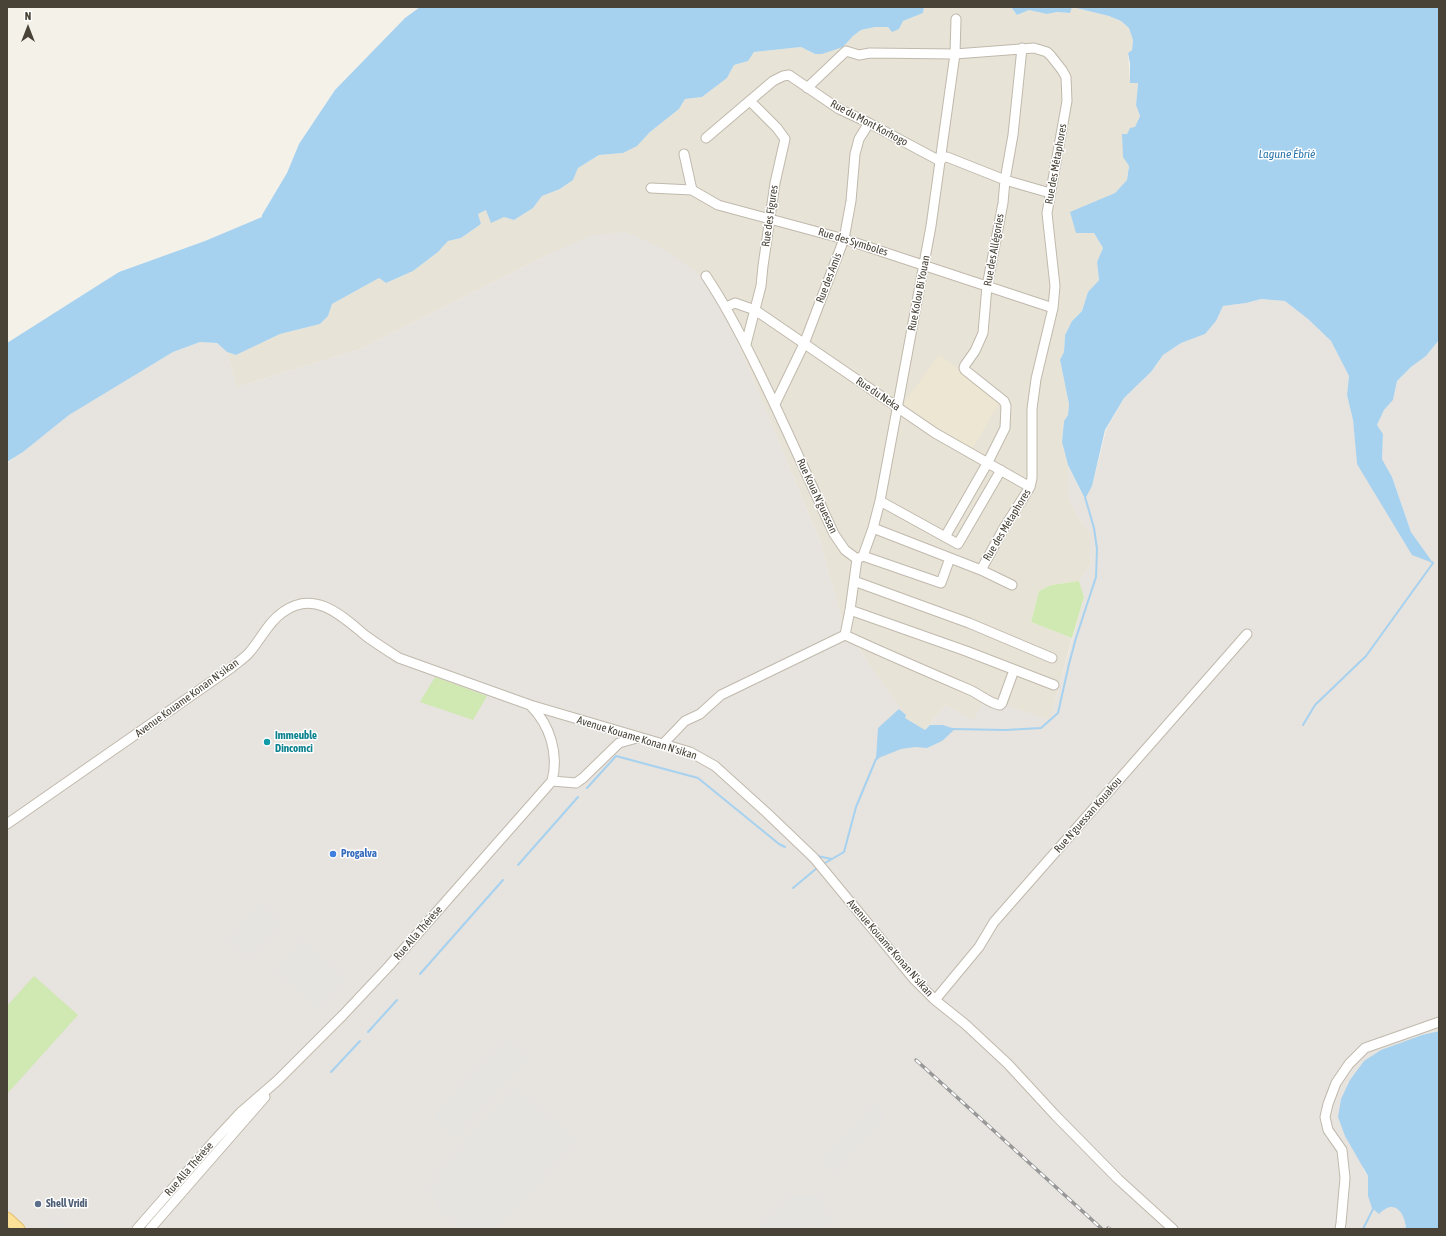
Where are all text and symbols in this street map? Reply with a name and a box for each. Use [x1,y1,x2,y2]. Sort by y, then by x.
north arrow [8,8,48,48]
text: N [25,10,31,22]
street label: Rue du Mont Korhogo [828,97,910,149]
street label: Rue des Métaphores [1042,123,1070,205]
water label: Lagune Ébrié [1258,147,1316,161]
street label: Rue des Figures [759,184,781,248]
street label: Rue des Allégories [981,213,1007,287]
street label: Rue des Symboles [817,225,889,259]
street label: Rue des Amis [813,251,845,305]
street label: Rue Kolou Bi Youan [905,254,933,332]
street label: Rue du Neka [853,374,903,414]
street label: Rue Koua N'guessan [794,456,840,536]
street label: Rue des Métaphores [980,487,1034,563]
street label: Avenue Kouame Konan N'sikan [133,656,241,740]
street label: Avenue Kouame Konan N'sikan [575,713,699,763]
place label: Immeuble Dincomci [275,729,317,755]
marker: Immeuble Dincomci [262,737,272,747]
street label: Rue N'guessan Kouakou [1051,774,1125,856]
place label: Progalva [341,847,377,861]
marker: Progalva [328,849,338,859]
street label: Avenue Kouame Konan N'sikan [844,897,936,999]
street label: Rue Alla Thérèse [391,903,445,963]
street label: Rue Alla Thérèse [162,1139,216,1199]
place label: Shell Vridi [46,1197,87,1211]
marker: Shell Vridi [33,1199,43,1209]

